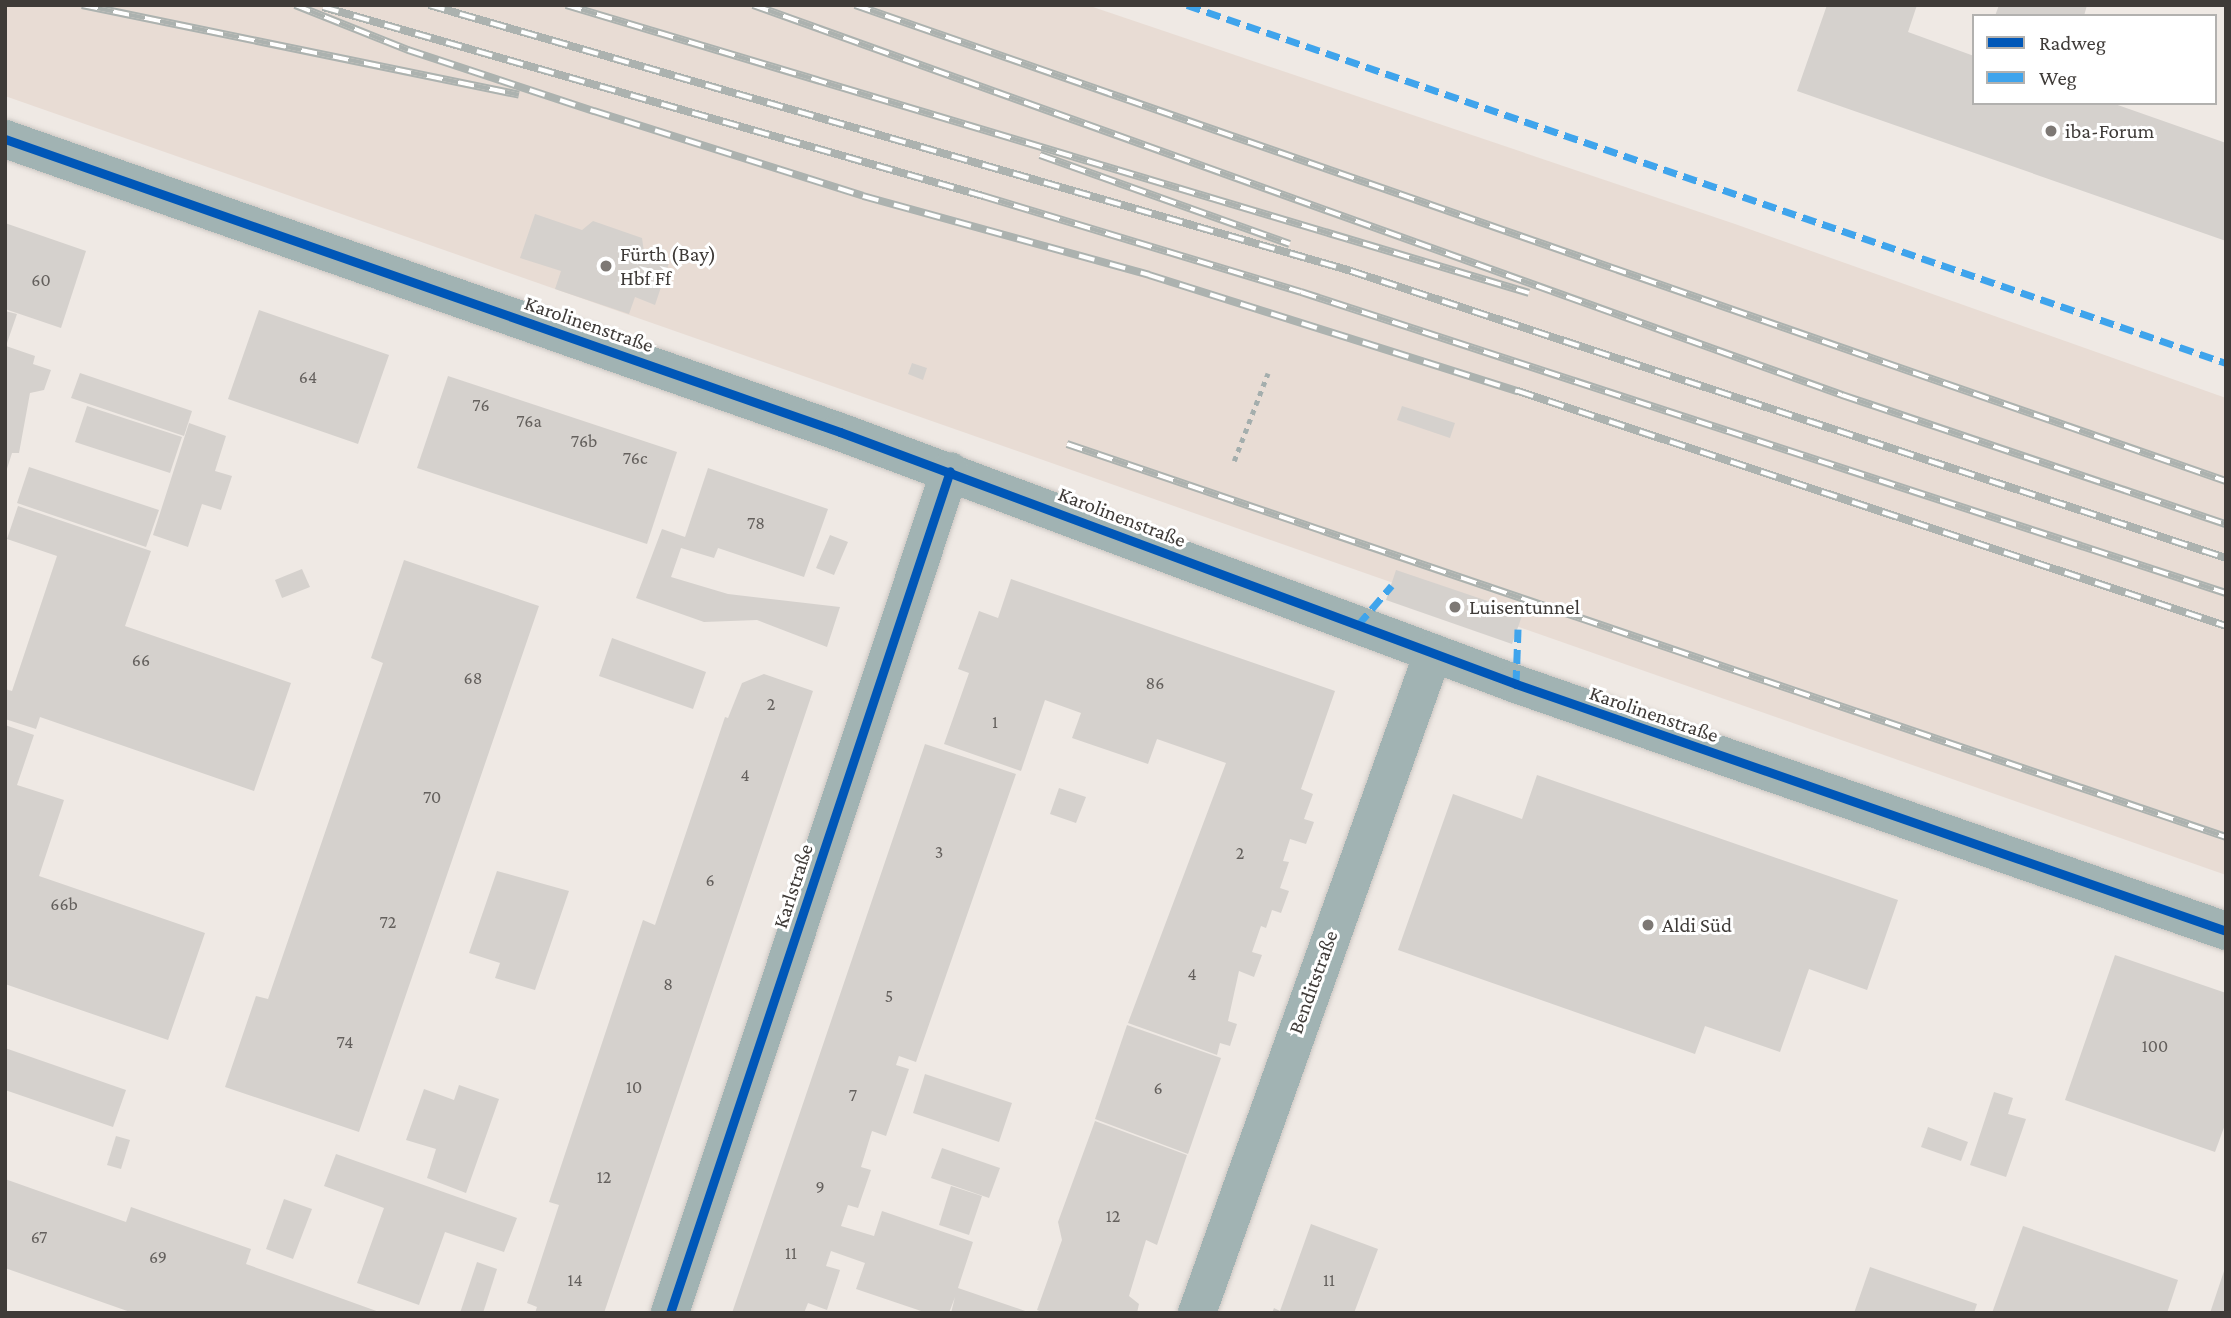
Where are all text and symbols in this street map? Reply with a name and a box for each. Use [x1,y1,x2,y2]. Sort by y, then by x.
legend [1972,14,2217,105]
text: Radweg [2039,31,2106,55]
text: Weg [2039,66,2077,90]
place label: iba-Forum [2065,118,2154,144]
marker: iba-Forum [2043,123,2059,139]
place label: Fürth (Bay) Hbf Ff [620,241,716,291]
marker: Fürth (Bay) Hbf Ff [598,258,614,274]
house number: 60 [31,269,51,291]
street label: Karolinenstraße [521,290,657,358]
house number: 64 [299,366,317,388]
house number: 76 [472,394,490,416]
house number: 76a [516,410,542,432]
house number: 76b [571,430,597,452]
house number: 76c [623,447,647,469]
street label: Karolinenstraße [1055,481,1189,553]
house number: 78 [747,512,765,534]
place label: Luisentunnel [1469,594,1580,620]
marker: Luisentunnel [1447,599,1463,615]
house number: 66 [132,649,150,671]
house number: 68 [464,667,482,689]
house number: 86 [1146,672,1164,694]
street label: Karolinenstraße [1586,680,1722,748]
house number: 2 [767,693,775,715]
house number: 1 [992,711,998,733]
house number: 4 [740,764,750,786]
house number: 70 [423,786,441,808]
street label: Karlstraße [768,841,818,931]
house number: 3 [935,841,943,863]
house number: 2 [1236,842,1244,864]
house number: 6 [705,869,715,891]
house number: 66b [50,893,78,915]
house number: 72 [380,911,396,933]
place label: Aldi Süd [1662,912,1732,938]
marker: Aldi Süd [1640,917,1656,933]
street label: Benditstraße [1283,927,1343,1037]
house number: 4 [1187,963,1197,985]
house number: 8 [663,973,673,995]
house number: 5 [885,985,893,1007]
house number: 74 [337,1031,353,1053]
house number: 100 [2142,1035,2168,1057]
house number: 10 [626,1076,642,1098]
house number: 6 [1153,1077,1163,1099]
house number: 7 [849,1084,857,1106]
house number: 12 [597,1166,611,1188]
house number: 9 [815,1176,825,1198]
house number: 12 [1106,1205,1120,1227]
house number: 67 [31,1226,47,1248]
house number: 11 [785,1242,797,1264]
house number: 69 [149,1246,167,1268]
house number: 14 [567,1269,583,1291]
house number: 11 [1323,1269,1335,1291]

